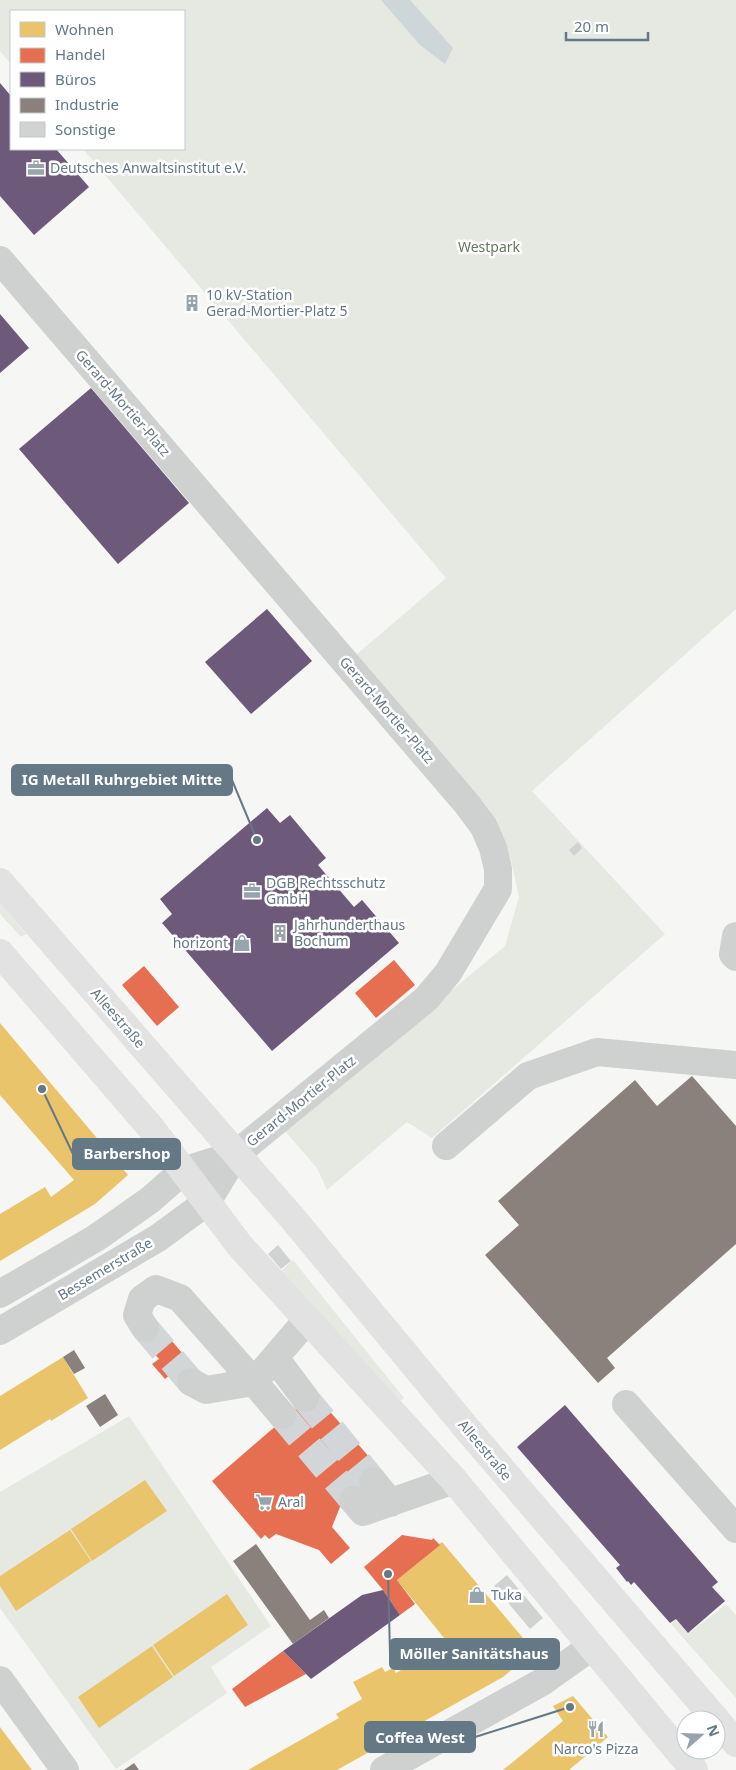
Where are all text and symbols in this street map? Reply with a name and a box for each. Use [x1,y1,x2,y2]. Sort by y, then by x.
legend [10,10,185,150]
scale bar [566,10,648,42]
text: 20 m [574,16,609,36]
text: Wohnen [55,19,114,39]
text: Handel [55,44,105,64]
text: Büros [55,69,96,89]
text: Industrie [55,94,119,114]
text: Sonstige [55,119,116,139]
office icon: Deutsches Anwaltsinstitut e.V. [26,158,46,178]
place label: Deutsches Anwaltsinstitut e.V. [50,158,246,177]
park label: Westpark [458,237,521,256]
place label: 10 kV-Station Gerad-Mortier-Platz 5 [206,285,348,320]
building icon: 10 kV-Station Gerad-Mortier-Platz 5 [182,293,202,313]
street label: Gerard-Mortier-Platz [72,345,175,460]
street label: Gerard-Mortier-Platz [336,652,439,767]
callout: IG Metall Ruhrgebiet Mitte [12,765,232,795]
text: IG Metall Ruhrgebiet Mitte [22,769,222,789]
place label: DGB Rechtsschutz GmbH [266,873,386,908]
office icon: DGB Rechtsschutz GmbH [242,881,262,901]
place label: Jahrhunderthaus Bochum [292,915,406,950]
building icon: Jahrhunderthaus Bochum [270,923,290,943]
place label: horizont [173,933,228,952]
shop icon: horizont [232,933,252,953]
street label: Alleestraße [87,984,150,1052]
street label: Gerard-Mortier-Platz [242,1050,360,1151]
callout: Barbershop [73,1139,180,1169]
text: Barbershop [84,1143,170,1163]
street label: Bessemerstraße [54,1233,156,1304]
street label: Alleestraße [454,1415,516,1484]
supermarket icon: Aral [254,1492,274,1512]
place label: Aral [278,1492,304,1511]
shop icon: Tuka [467,1585,487,1605]
place label: Tuka [491,1585,522,1604]
callout: Möller Sanitätshaus [390,1639,559,1669]
text: Möller Sanitätshaus [399,1643,549,1663]
north arrow [676,1710,726,1760]
restaurant icon: Narco's Pizza [586,1719,606,1739]
callout: Coffea West [365,1722,475,1752]
text: N [703,1722,725,1739]
text: Coffea West [375,1727,465,1747]
place label: Narco's Pizza [553,1739,639,1758]

